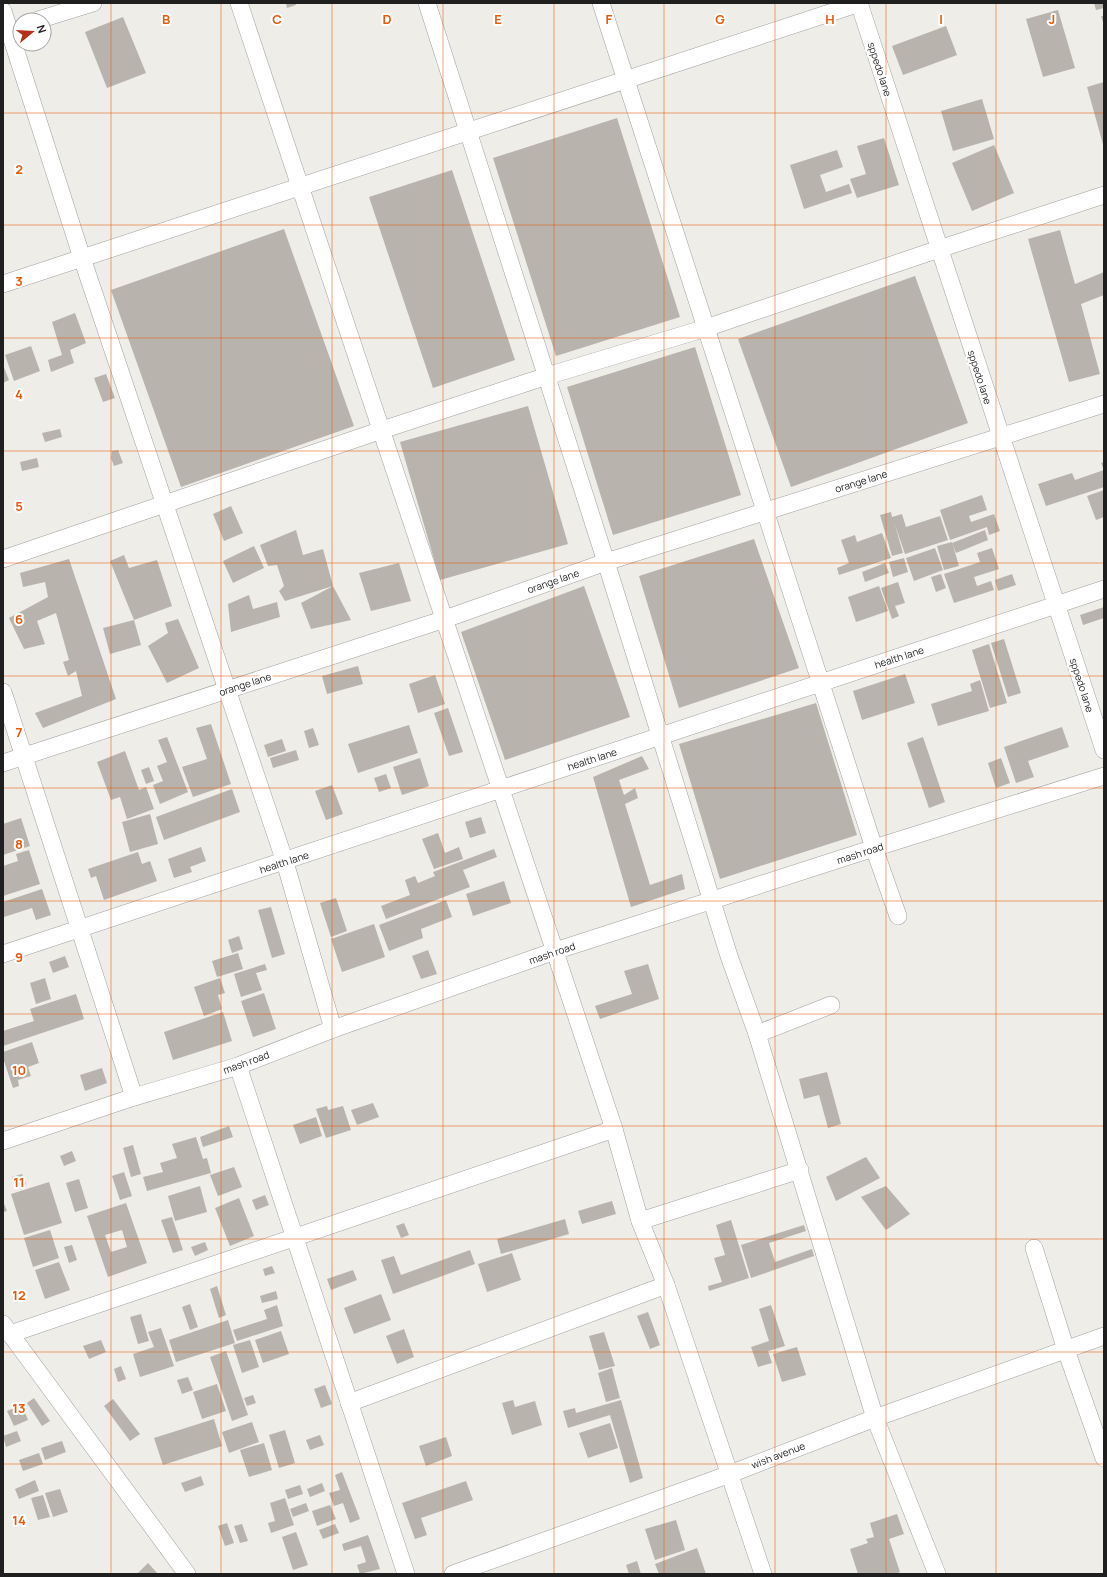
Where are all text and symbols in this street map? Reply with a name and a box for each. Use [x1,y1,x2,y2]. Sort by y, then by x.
text: B [162,10,170,28]
text: C [272,10,282,28]
text: D [382,10,392,28]
text: E [494,10,502,28]
text: F [606,10,613,28]
text: G [715,10,725,28]
text: H [825,10,835,28]
text: I [939,10,943,28]
text: J [1049,10,1055,28]
north arrow [12,12,52,52]
text: N [34,23,50,35]
street label: sppedo lane [865,40,895,98]
text: 2 [15,160,23,178]
text: 3 [15,272,23,290]
street label: sppedo lane [965,348,995,406]
text: 4 [15,385,23,403]
street label: orange lane [833,466,889,496]
text: 5 [15,497,23,515]
street label: orange lane [525,566,581,596]
text: 6 [15,610,23,628]
street label: health lane [873,642,926,672]
street label: sppedo lane [1067,656,1097,714]
street label: orange lane [217,669,273,699]
text: 7 [16,723,23,741]
street label: health lane [566,744,619,774]
text: 8 [15,835,23,853]
street label: mash road [835,839,885,867]
street label: health lane [258,847,311,877]
street label: mash road [527,939,577,967]
text: 9 [15,948,23,966]
street label: mash road [221,1047,271,1077]
text: 10 [12,1061,26,1079]
text: 11 [13,1173,25,1191]
text: 12 [12,1286,26,1304]
text: 13 [12,1399,26,1417]
street label: wish avenue [749,1438,807,1472]
text: 14 [12,1511,26,1529]

